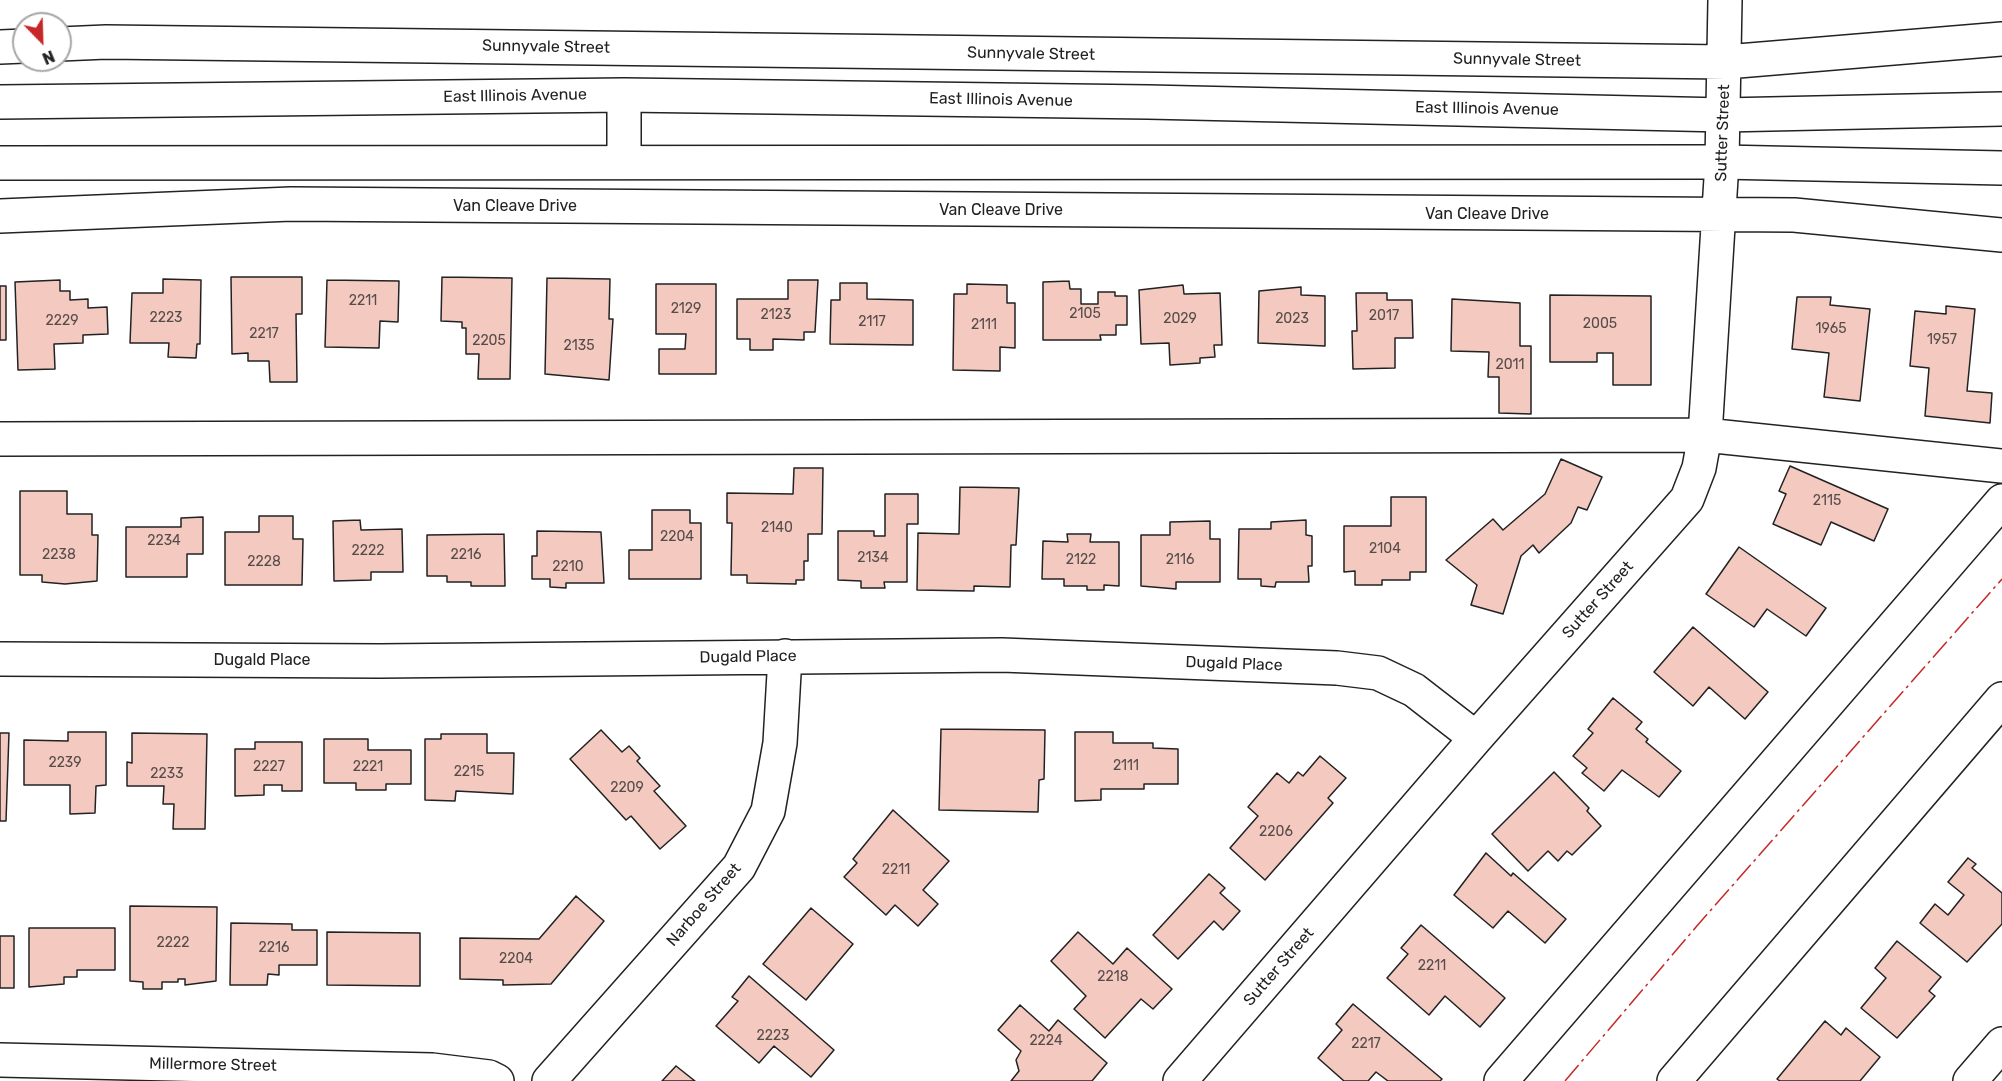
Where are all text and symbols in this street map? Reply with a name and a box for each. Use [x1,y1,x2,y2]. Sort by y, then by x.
north arrow [12,12,72,72]
street label: Sunnyvale Street [482,36,610,58]
street label: Sunnyvale Street [967,43,1095,65]
text: N [39,46,57,68]
street label: Sunnyvale Street [1453,49,1581,71]
street label: Sutter Street [1712,84,1734,182]
street label: East Illinois Avenue [443,85,587,107]
street label: East Illinois Avenue [929,89,1073,111]
street label: East Illinois Avenue [1415,98,1559,120]
street label: Van Cleave Drive [453,196,577,216]
street label: Van Cleave Drive [939,200,1063,220]
street label: Van Cleave Drive [1425,204,1549,224]
house number: 2211 [349,293,377,309]
house number: 2129 [671,301,701,317]
house number: 2105 [1069,306,1101,322]
house number: 2123 [761,307,791,323]
house number: 2017 [1369,308,1399,324]
house number: 2223 [149,310,183,326]
house number: 2029 [1163,311,1197,327]
house number: 2023 [1275,311,1309,327]
house number: 2229 [46,313,78,329]
house number: 2117 [858,314,886,330]
house number: 2005 [1583,316,1617,332]
house number: 2111 [971,317,997,333]
house number: 1965 [1816,321,1846,337]
house number: 2217 [249,326,279,342]
house number: 1957 [1927,332,1957,348]
house number: 2205 [472,333,506,349]
house number: 2135 [564,338,594,354]
house number: 2011 [1495,357,1525,373]
house number: 2115 [1813,493,1841,509]
house number: 2140 [761,520,793,536]
house number: 2204 [660,529,694,545]
house number: 2234 [147,533,181,549]
house number: 2104 [1369,541,1401,557]
house number: 2222 [352,543,384,559]
house number: 2238 [42,547,76,563]
house number: 2216 [451,547,481,563]
house number: 2134 [857,550,889,566]
house number: 2122 [1066,552,1096,568]
house number: 2116 [1166,552,1194,568]
house number: 2228 [247,554,281,570]
street label: Sutter Street [1558,557,1638,643]
house number: 2210 [552,559,584,575]
street label: Dugald Place [699,647,797,667]
street label: Dugald Place [213,650,311,670]
street label: Dugald Place [1185,653,1283,675]
house number: 2239 [48,755,82,771]
house number: 2111 [1113,758,1139,774]
house number: 2227 [253,759,285,775]
house number: 2221 [353,759,383,775]
house number: 2215 [454,764,484,780]
house number: 2233 [150,766,184,782]
house number: 2209 [610,780,644,796]
house number: 2206 [1259,824,1293,840]
street label: Narboe Street [663,860,745,950]
house number: 2211 [882,862,910,878]
street label: Sutter Street [1240,924,1318,1010]
house number: 2222 [157,935,189,951]
house number: 2216 [259,940,289,956]
house number: 2204 [499,951,533,967]
house number: 2211 [1418,958,1446,974]
house number: 2218 [1097,969,1129,985]
house number: 2223 [756,1028,790,1044]
house number: 2224 [1029,1033,1063,1049]
house number: 2217 [1351,1036,1381,1052]
street label: Millermore Street [149,1054,277,1076]

